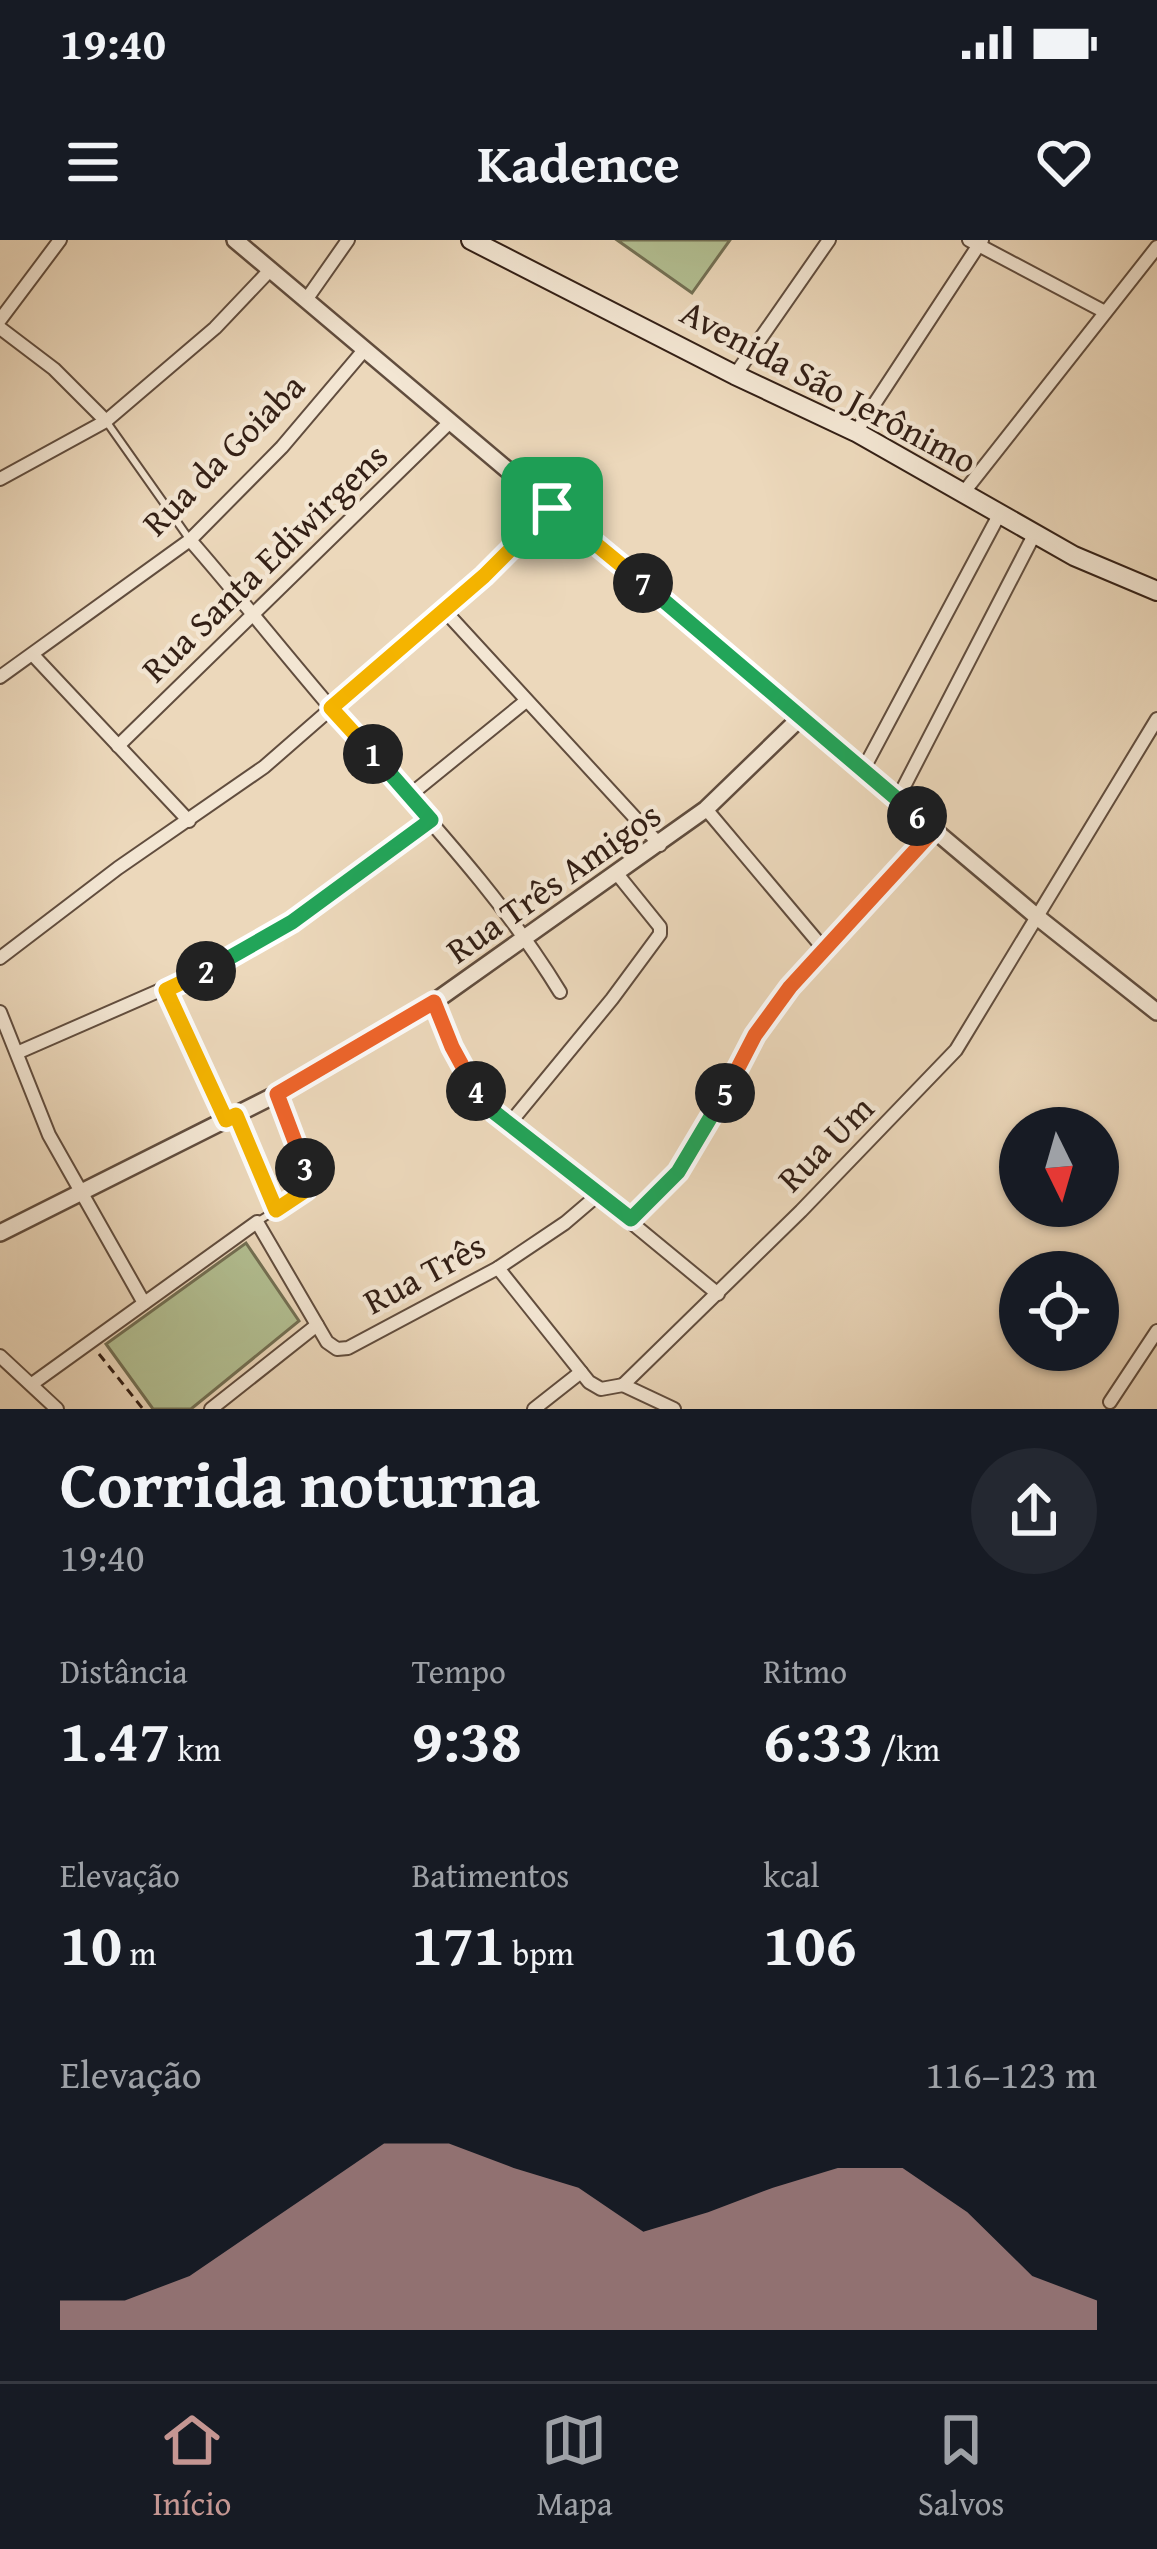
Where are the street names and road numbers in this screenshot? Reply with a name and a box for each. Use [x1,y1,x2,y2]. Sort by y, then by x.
street label: Avenida São Jerônimo [672,285,987,486]
street label: Rua da Goiaba [129,360,316,547]
street label: Rua Santa Ediwirgens [128,430,399,694]
street label: Rua Três Amigos [435,788,671,975]
street label: Rua Um [764,1082,885,1203]
street label: Rua Três [353,1218,494,1327]

